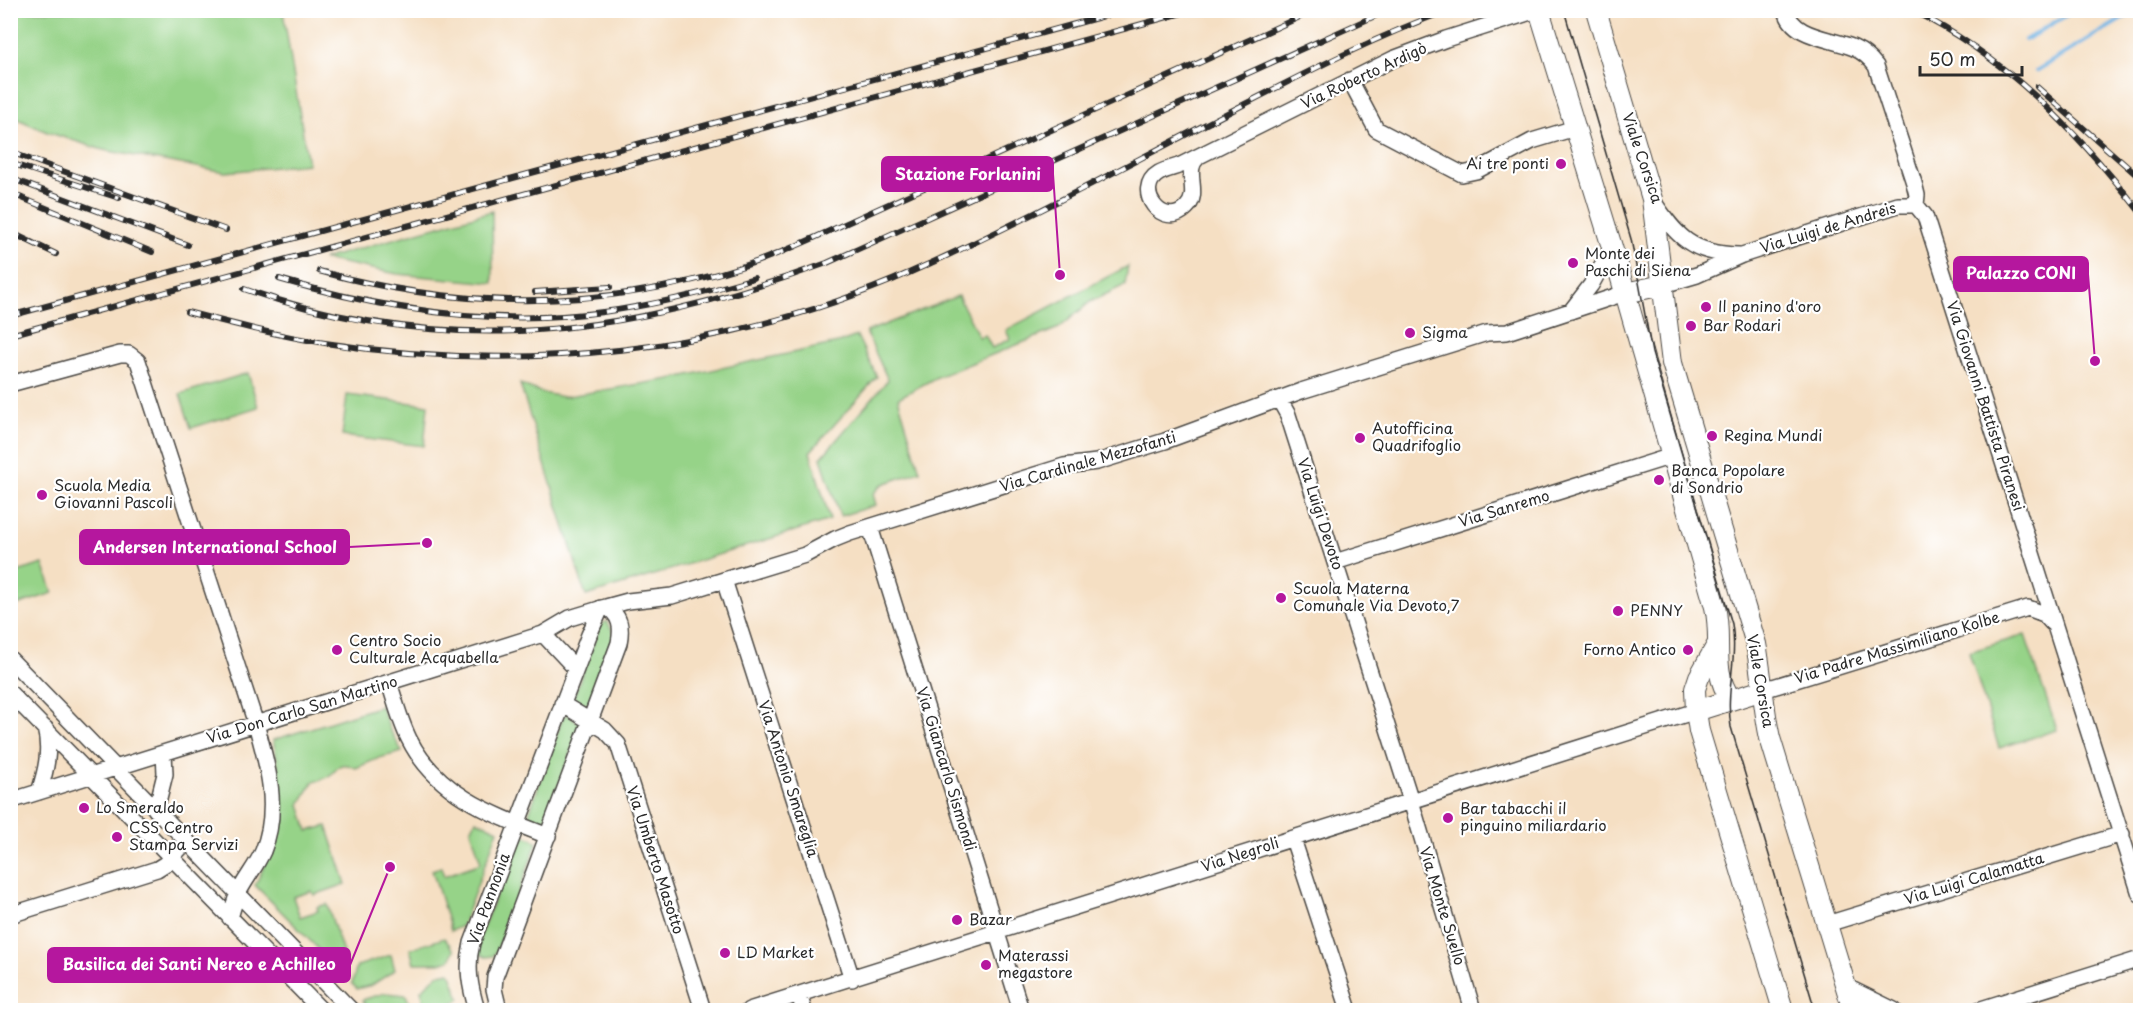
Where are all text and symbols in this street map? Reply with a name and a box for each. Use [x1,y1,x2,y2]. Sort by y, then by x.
street label: Via Roberto Ardigò [1297,35,1430,114]
scale bar [1920,39,2022,77]
text: 50 m [1929,45,1976,72]
street label: Viale Corsica [1617,109,1670,206]
place label: Ai tre ponti [1466,151,1549,174]
callout: Stazione Forlanini [882,157,1053,191]
marker: Ai tre ponti [1554,157,1568,171]
text: Stazione Forlanini [895,161,1041,185]
street label: Via Luigi de Andreis [1757,195,1899,258]
place label: Monte dei Paschi di Siena [1585,241,1691,281]
marker: Monte dei Paschi di Siena [1566,256,1580,270]
callout: Palazzo CONI [1954,257,2088,291]
text: Palazzo CONI [1966,260,2076,284]
place label: Il panino d'oro [1718,294,1821,317]
street label: Via Giovanni Battista Piranesi [1942,297,2031,514]
marker: Il panino d'oro [1699,300,1713,314]
place label: Bar Rodari [1703,313,1781,336]
marker: Bar Rodari [1684,319,1698,333]
place label: Sigma [1422,320,1468,343]
marker: Sigma [1403,326,1417,340]
place label: Autofficina Quadrifoglio [1372,416,1461,456]
place label: Regina Mundi [1724,423,1822,446]
street label: Via Cardinale Mezzofanti [997,424,1179,497]
marker: Regina Mundi [1705,429,1719,443]
marker: Autofficina Quadrifoglio [1353,431,1367,445]
street label: Via Luigi Devoto [1292,454,1350,573]
place label: Banca Popolare di Sondrio [1671,458,1785,498]
place label: Scuola Media Giovanni Pascoli [54,473,173,513]
marker: Banca Popolare di Sondrio [1652,473,1666,487]
street label: Via Sanremo [1455,483,1552,532]
marker: Scuola Media Giovanni Pascoli [35,488,49,502]
callout: Andersen International School [80,530,349,564]
text: Andersen International School [92,534,337,558]
place label: Scuola Materna Comunale Via Devoto,7 [1293,576,1460,616]
marker: Scuola Materna Comunale Via Devoto,7 [1274,591,1288,605]
place label: PENNY [1630,598,1683,621]
marker: PENNY [1611,604,1625,618]
street label: Via Padre Massimiliano Kolbe [1791,604,2002,689]
place label: Centro Socio Culturale Acquabella [349,628,499,668]
street label: Viale Corsica [1742,632,1781,730]
place label: Forno Antico [1583,637,1676,660]
marker: Centro Socio Culturale Acquabella [330,643,344,657]
marker: Forno Antico [1681,643,1695,657]
street label: Via Don Carlo San Martino [203,669,400,749]
street label: Via Giancarlo Sismondi [912,684,983,853]
street label: Via Antonio Smareglia [753,697,826,861]
street label: Via Umberto Masotto [622,782,691,937]
place label: Lo Smeraldo [96,795,184,818]
place label: Bar tabacchi il pinguino miliardario [1460,796,1607,836]
marker: Lo Smeraldo [77,801,91,815]
marker: Bar tabacchi il pinguino miliardario [1441,811,1455,825]
place label: CSS Centro Stampa Servizi [129,815,238,855]
marker: CSS Centro Stampa Servizi [110,830,124,844]
street label: Via Negroli [1198,830,1281,877]
street label: Via Monte Suello [1414,843,1472,968]
street label: Via Luigi Calamatta [1901,845,2047,910]
street label: Via Pannonia [460,848,515,948]
place label: Bazar [969,907,1012,930]
marker: Bazar [950,913,964,927]
place label: LD Market [737,940,814,963]
place label: Materassi megastore [998,943,1073,983]
marker: LD Market [718,946,732,960]
callout: Basilica dei Santi Nereo e Achilleo [48,948,350,982]
text: Basilica dei Santi Nereo e Achilleo [62,951,336,975]
marker: Materassi megastore [979,958,993,972]

